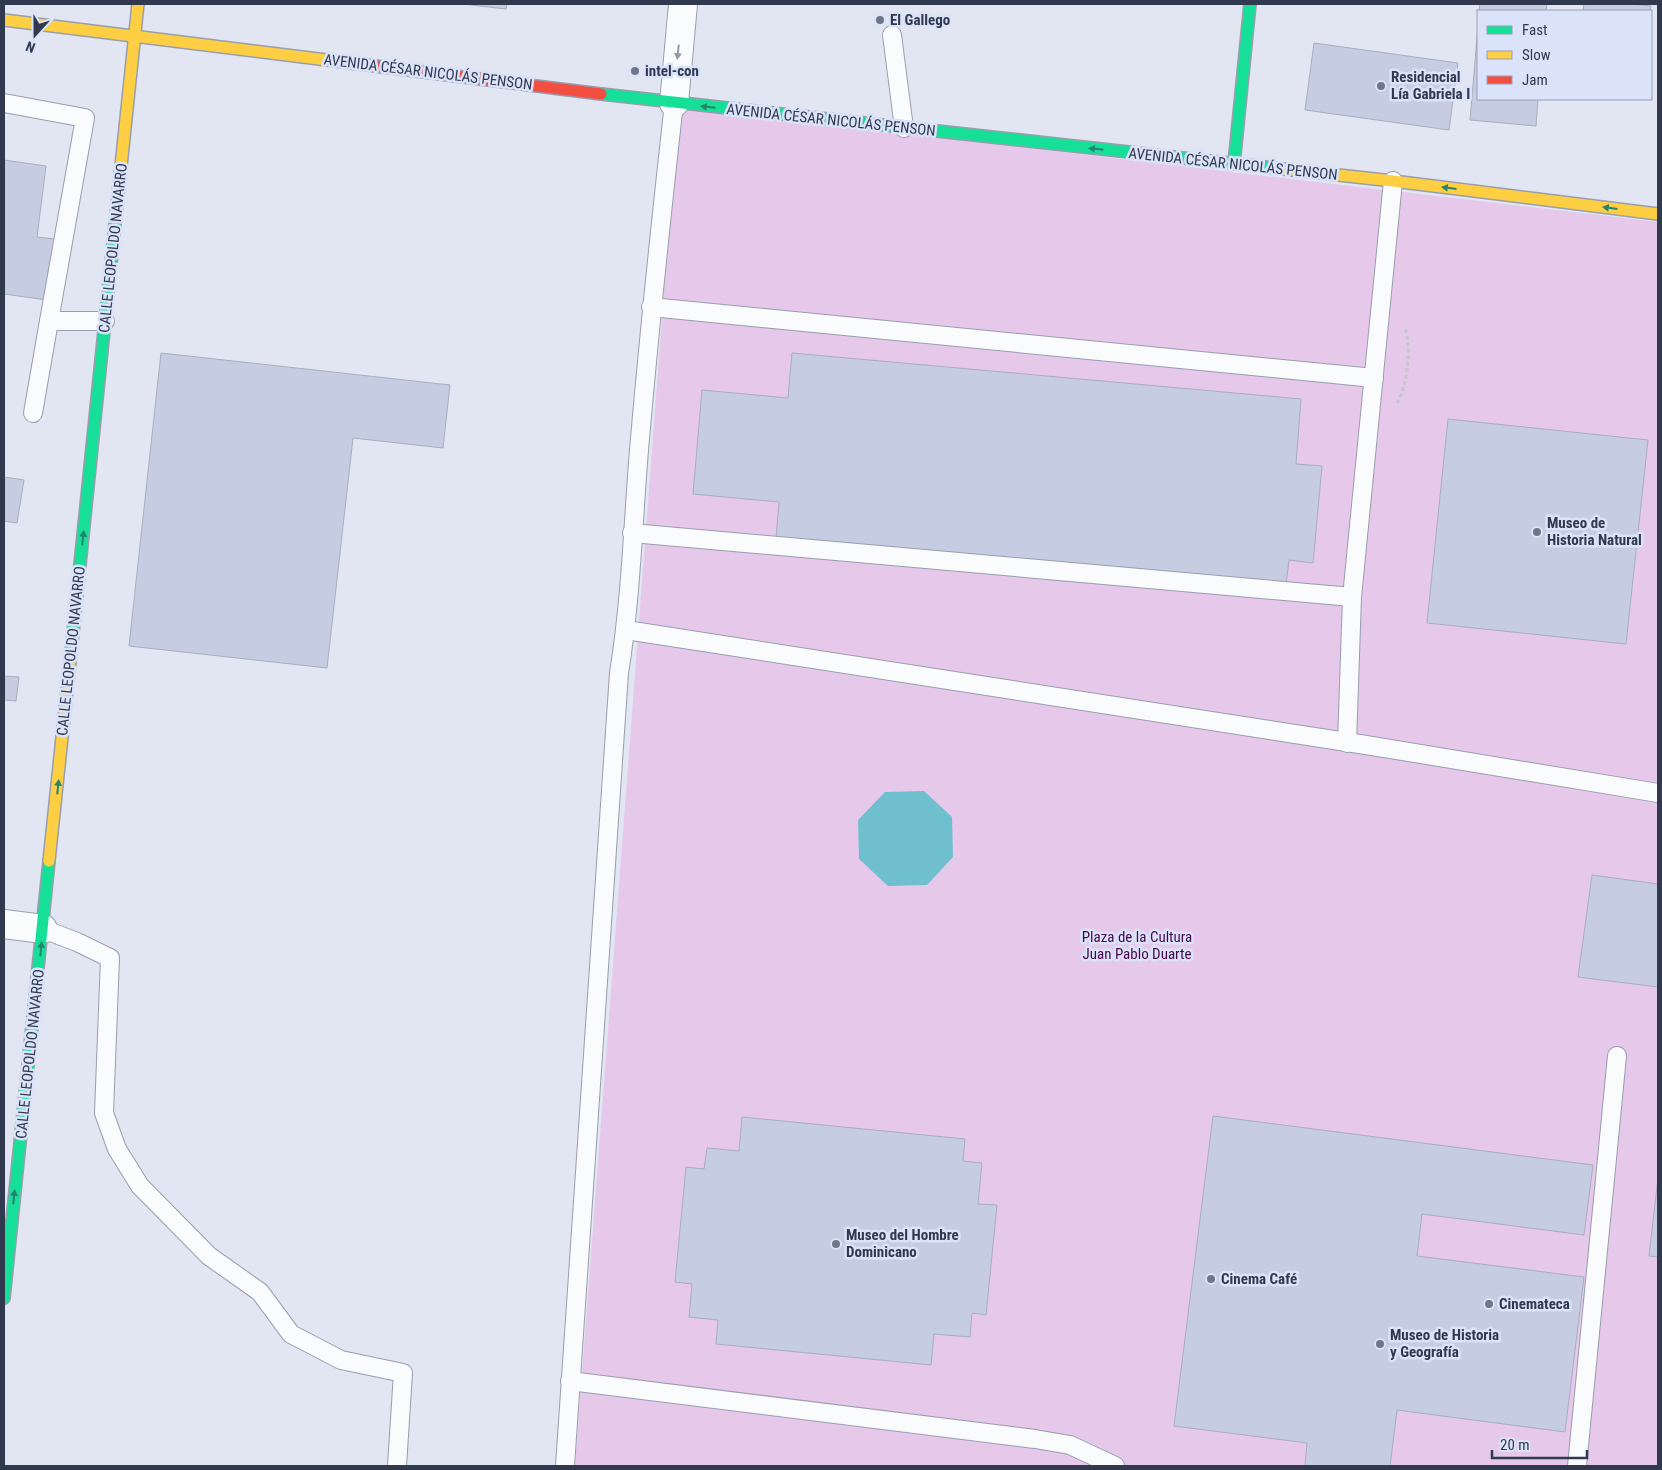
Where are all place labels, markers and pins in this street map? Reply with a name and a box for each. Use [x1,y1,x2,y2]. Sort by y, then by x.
place label: El Gallego [890,11,950,29]
marker: El Gallego [874,14,886,26]
place label: intel-con [645,62,699,80]
marker: intel-con [629,65,641,77]
place label: Residencial Lía Gabriela I [1391,68,1470,103]
marker: Residencial Lía Gabriela I [1375,80,1387,92]
place label: Museo de Historia Natural [1547,514,1642,549]
marker: Museo de Historia Natural [1531,526,1543,538]
place label: Museo del Hombre Dominicano [846,1226,959,1261]
marker: Museo del Hombre Dominicano [830,1238,842,1250]
place label: Cinema Café [1221,1270,1297,1288]
marker: Cinema Café [1205,1273,1217,1285]
place label: Cinemateca [1499,1295,1570,1313]
marker: Cinemateca [1483,1298,1495,1310]
place label: Museo de Historia y Geografía [1390,1326,1499,1361]
marker: Museo de Historia y Geografía [1374,1338,1386,1350]

